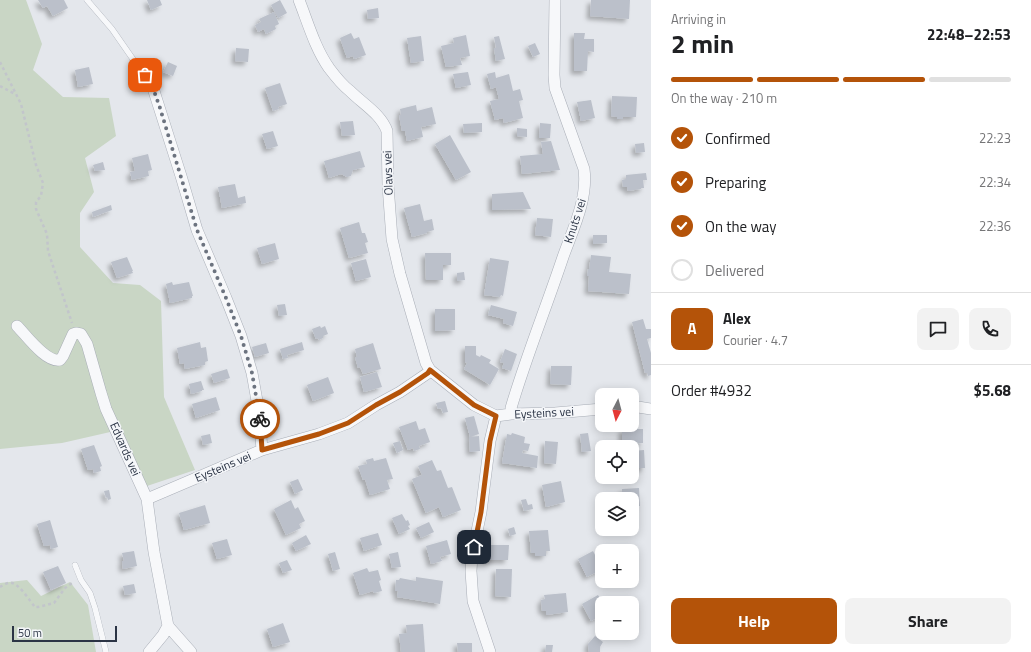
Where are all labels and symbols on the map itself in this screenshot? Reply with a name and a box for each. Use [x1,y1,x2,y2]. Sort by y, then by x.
pin [128,58,162,92]
street label: Olavs vei [377,150,398,196]
street label: Knuts vei [558,196,591,246]
north arrow [595,388,639,432]
courier [240,399,280,439]
street label: Eysteins vei [514,401,574,424]
street label: Edvards vei [105,419,146,479]
street label: Eysteins vei [192,446,254,487]
pin [457,530,491,564]
scale bar [12,624,117,643]

